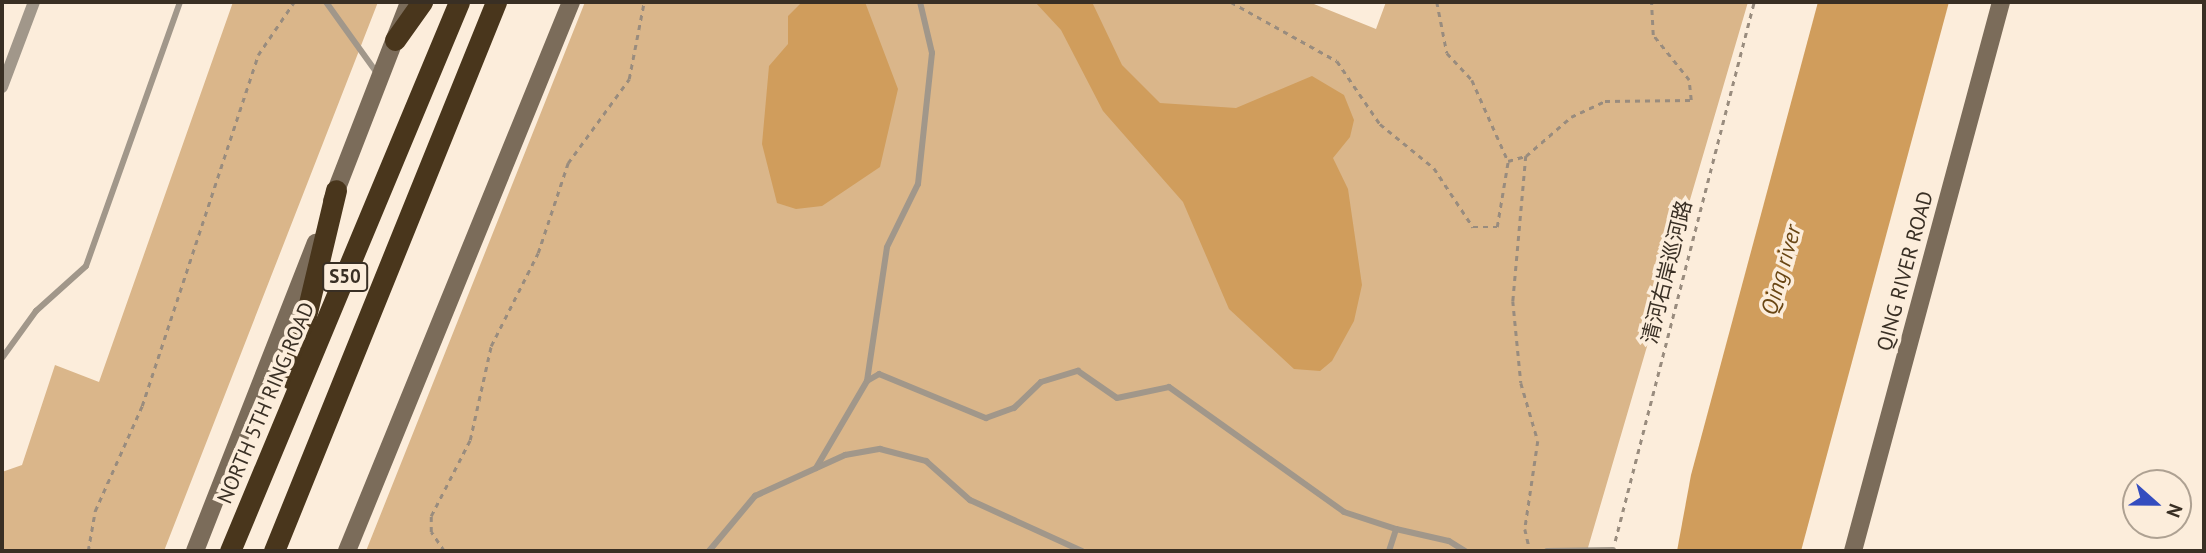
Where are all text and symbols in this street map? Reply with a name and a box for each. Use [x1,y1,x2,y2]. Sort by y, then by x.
street label: QING RIVER ROAD [1872,188,1938,354]
street label: 清河右岸巡河路 [1637,198,1697,346]
water label: Qing river [1755,222,1807,318]
road number: S50 [320,262,370,292]
street label: NORTH 5TH RING ROAD [212,298,320,508]
north arrow [2122,469,2192,539]
text: N [2161,501,2188,521]

